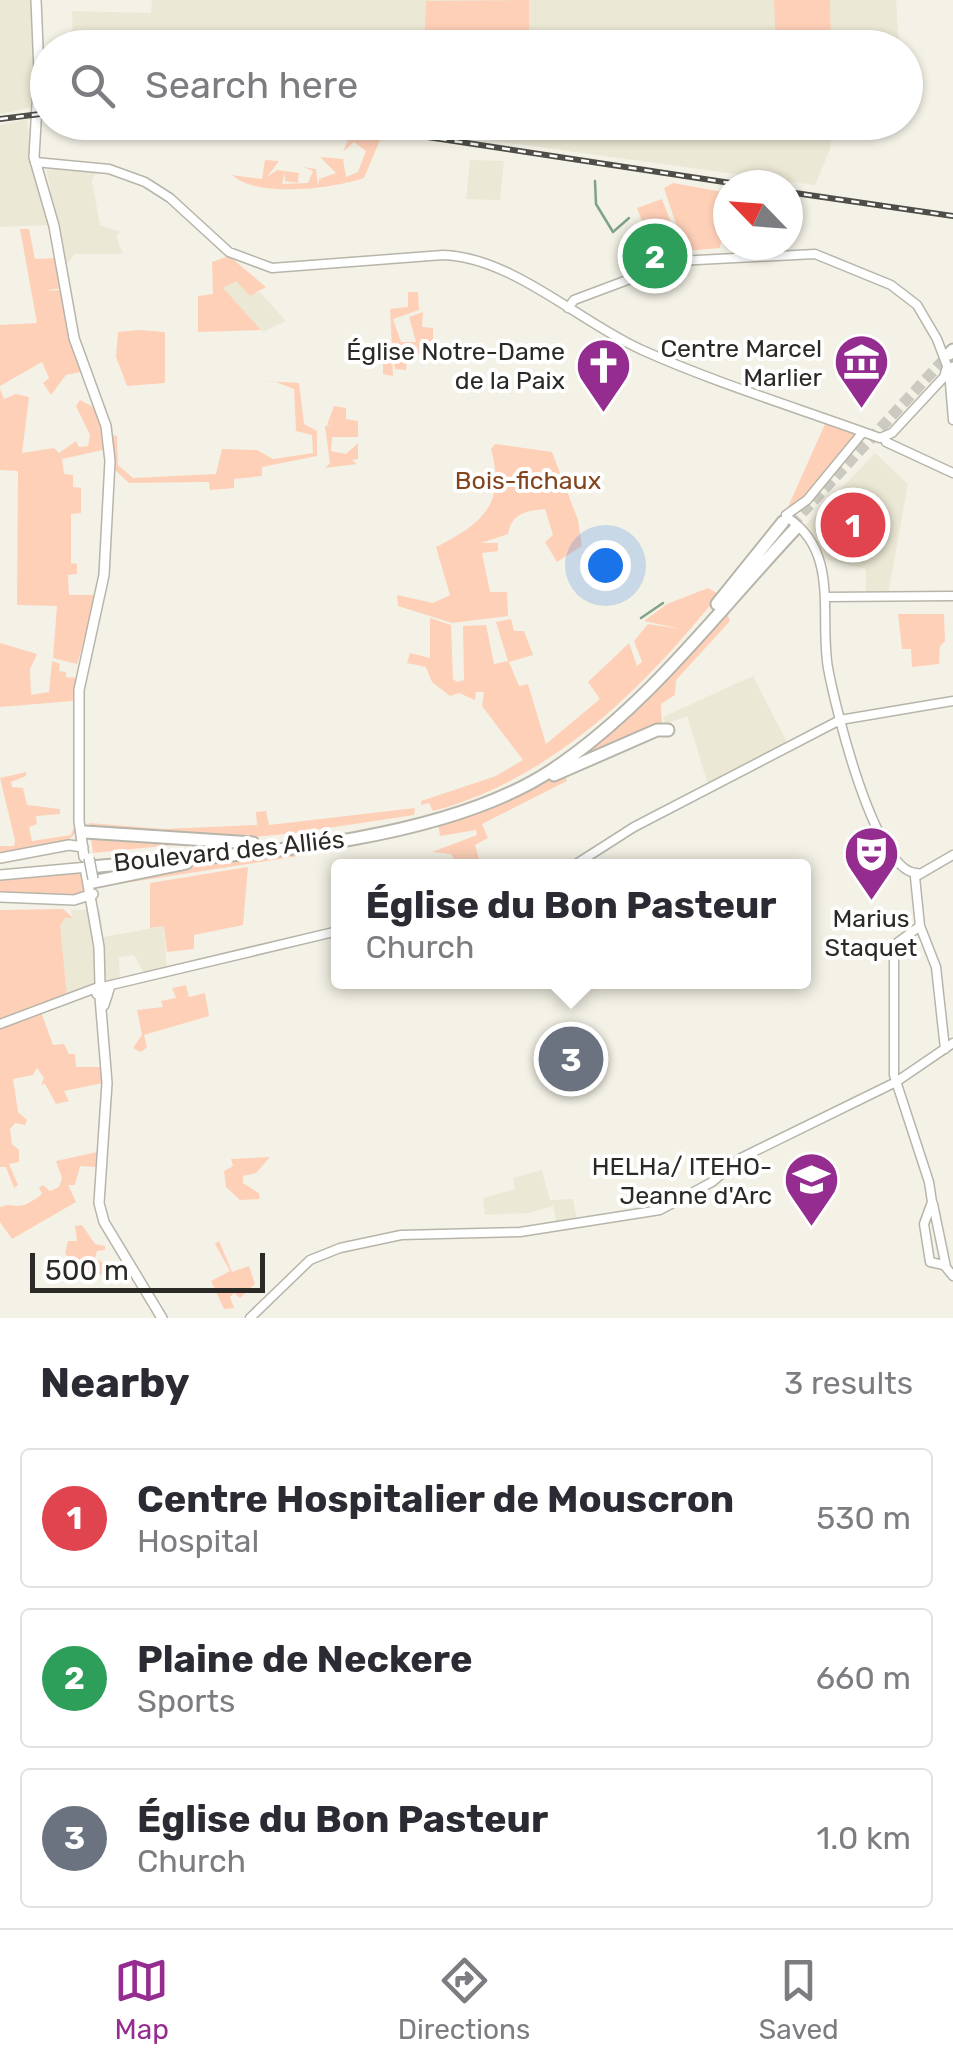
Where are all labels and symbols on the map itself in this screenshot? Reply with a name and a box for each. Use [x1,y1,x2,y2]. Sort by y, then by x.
north arrow [713,170,803,260]
pin: 2 [622,218,688,294]
museum icon: Centre Marcel Marlier [831,332,891,411]
place label: Centre Marcel Marlier [660,334,822,392]
church icon: Église Notre-Dame de la Paix [574,335,634,414]
place label: Église Notre-Dame de la Paix [346,337,565,395]
park label: Bois-fichaux [455,466,601,495]
pin: 1 [820,488,886,562]
your location [580,540,631,591]
theatre icon: Marius Staquet [841,823,901,902]
street label: Boulevard des Alliés [112,824,346,878]
place label: Marius Staquet [825,904,918,962]
pin: 3 [538,1022,604,1096]
school or university icon: HELHa/ ITEHO- Jeanne d'Arc [781,1150,841,1229]
place label: HELHa/ ITEHO- Jeanne d'Arc [592,1152,772,1210]
scale bar [30,1248,265,1292]

